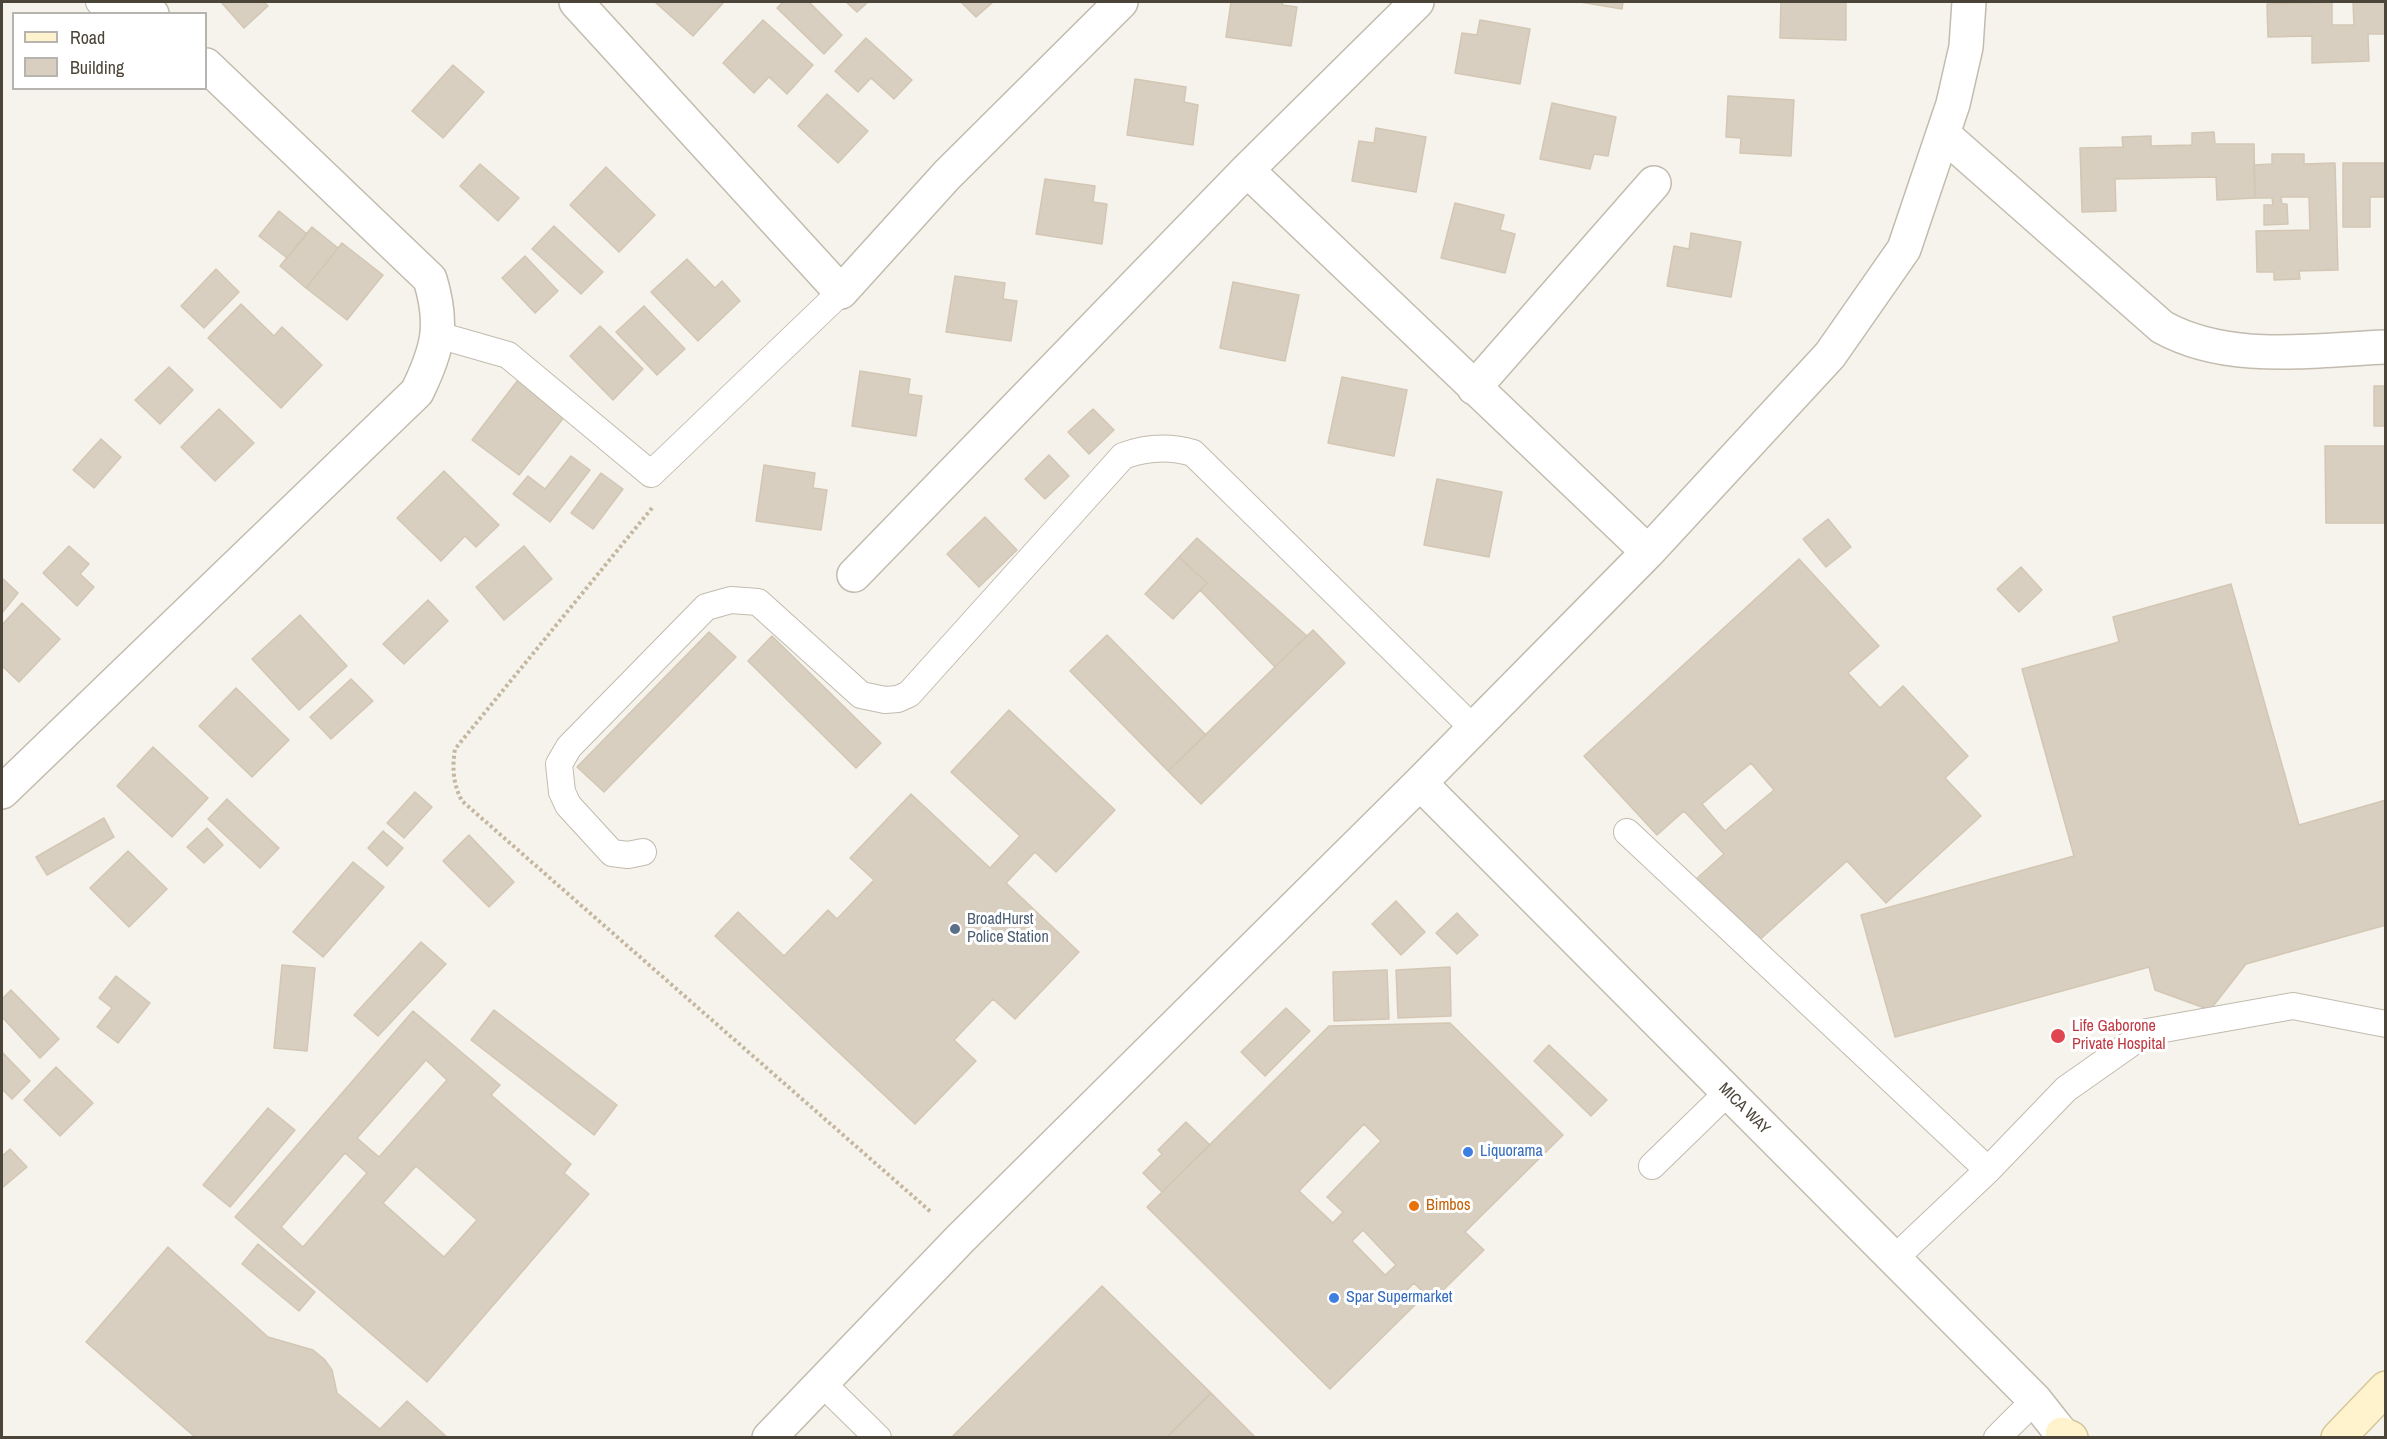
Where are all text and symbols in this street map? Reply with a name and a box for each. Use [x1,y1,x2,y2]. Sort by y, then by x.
legend [12,12,207,90]
text: Road [70,25,105,50]
text: Building [70,55,124,80]
place label: BroadHurst Police Station [967,910,1049,948]
marker: BroadHurst Police Station [948,922,962,936]
place label: Life Gaborone Private Hospital [2072,1017,2165,1055]
marker: Life Gaborone Private Hospital [2049,1027,2067,1045]
street label: MICA WAY [1714,1079,1774,1139]
place label: Liquorama [1480,1142,1543,1162]
marker: Liquorama [1461,1145,1475,1159]
place label: Bimbos [1426,1196,1470,1216]
marker: Bimbos [1407,1199,1421,1213]
place label: Spar Supermarket [1346,1288,1452,1308]
marker: Spar Supermarket [1327,1291,1341,1305]

